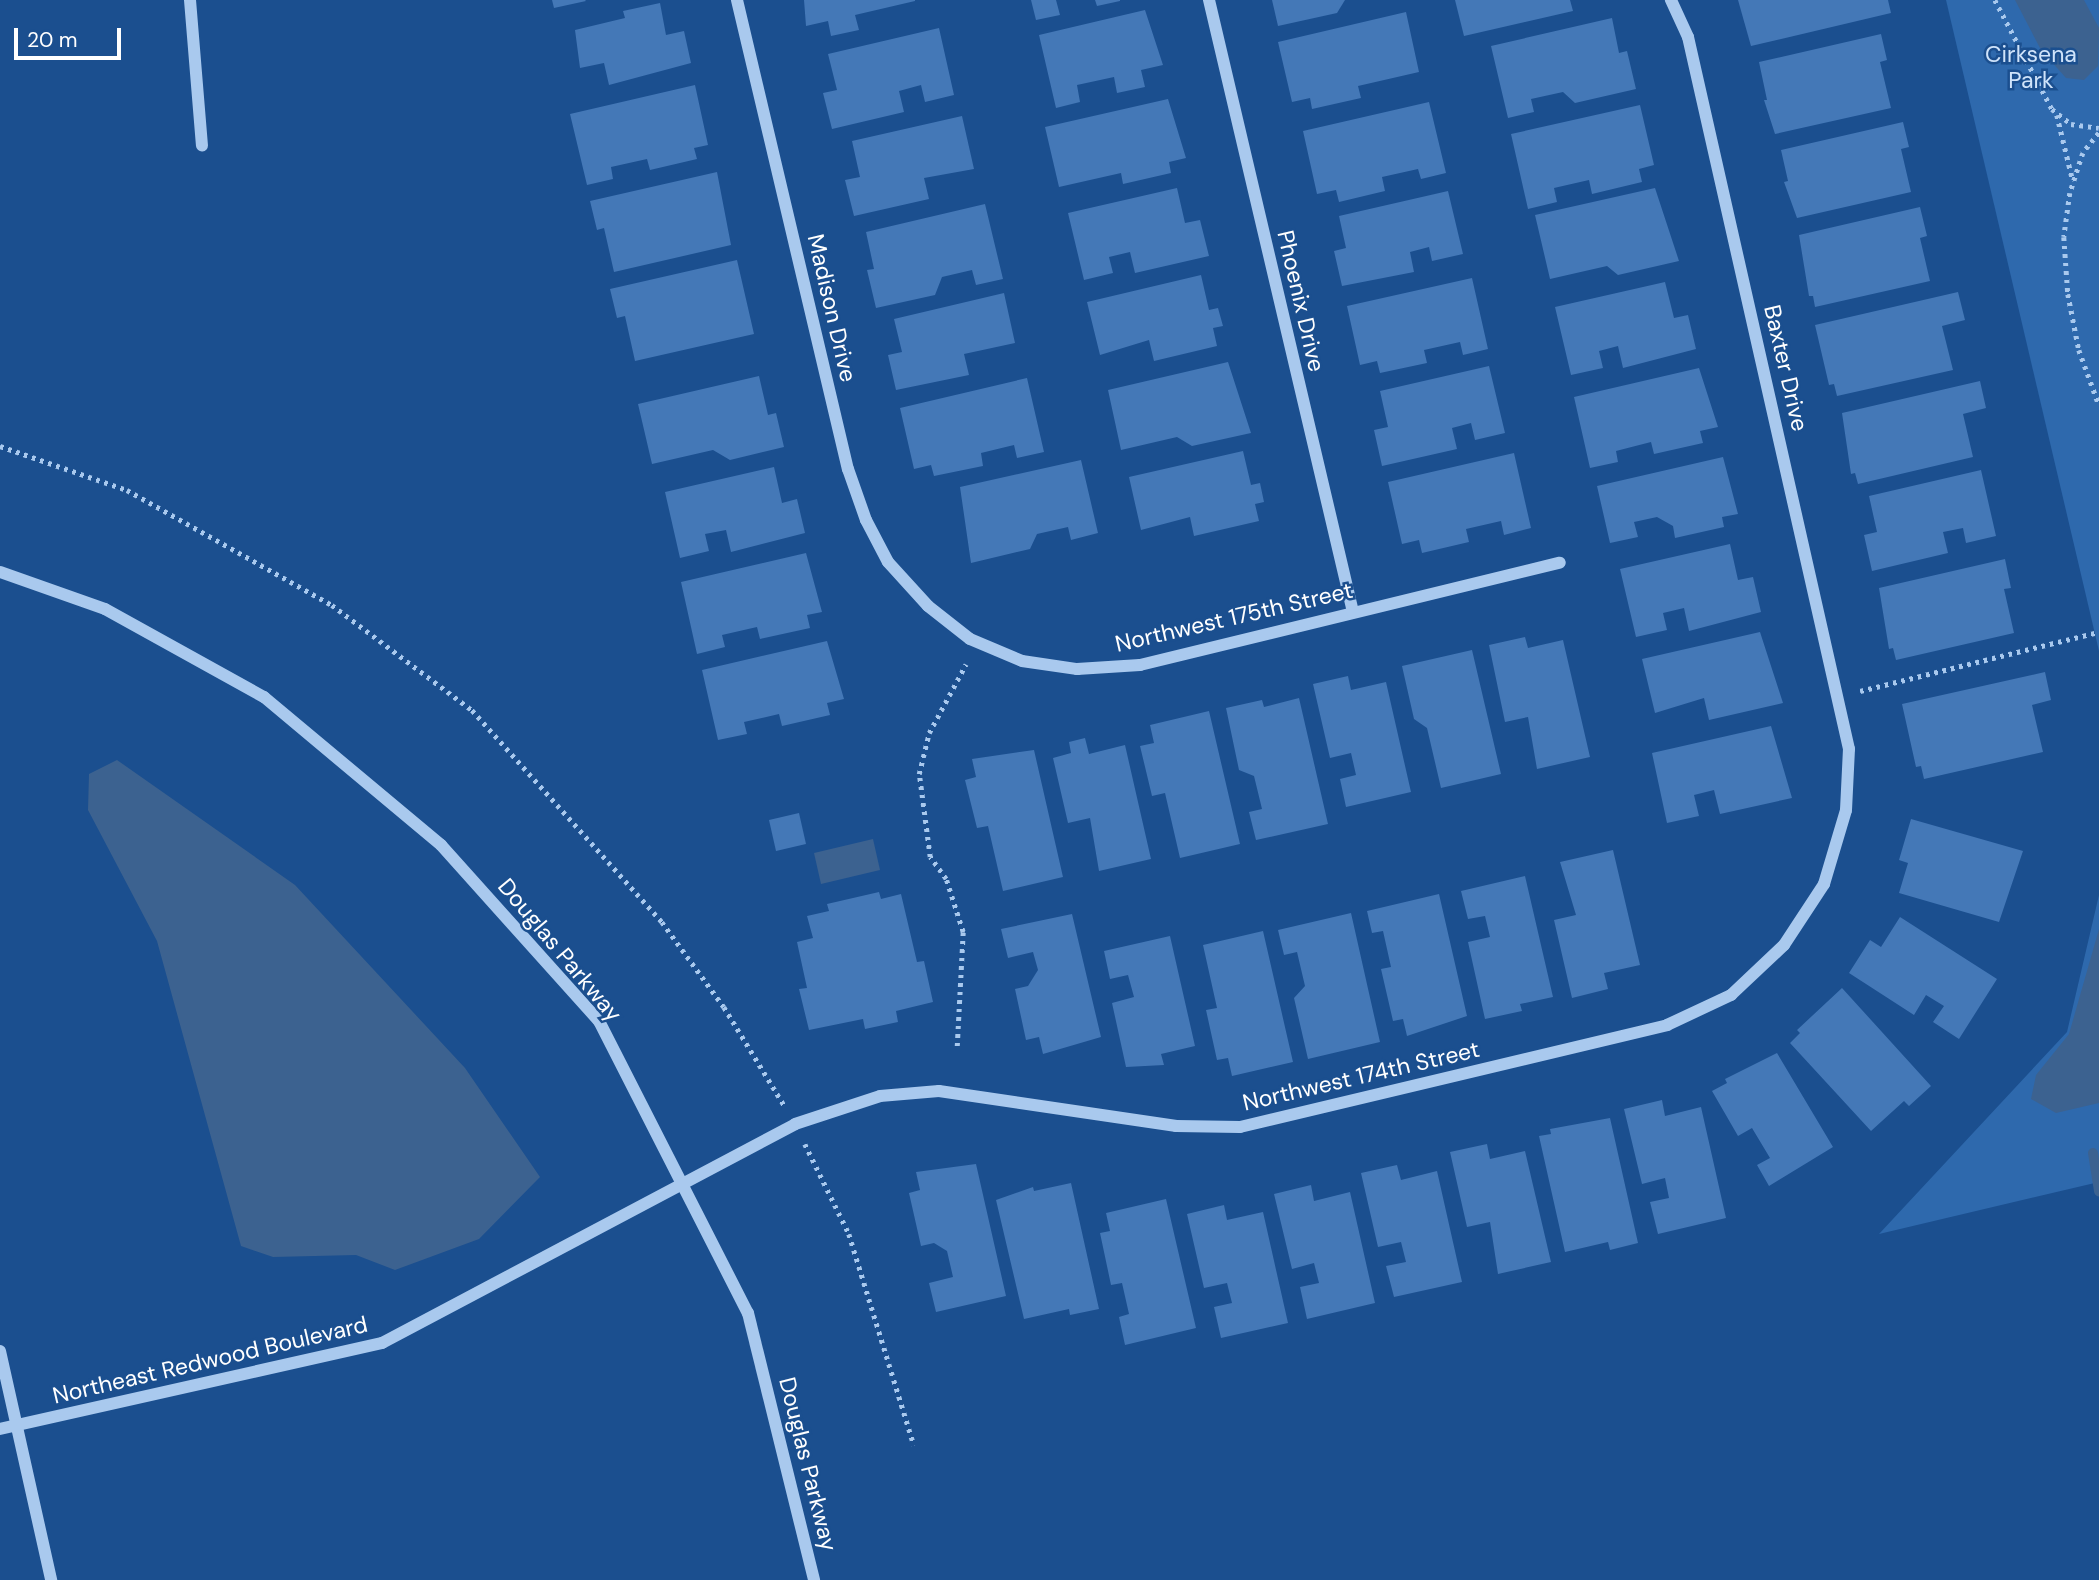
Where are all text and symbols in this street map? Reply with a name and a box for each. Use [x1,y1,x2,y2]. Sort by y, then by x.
scale bar [18,14,124,58]
text: 20 m [27,26,78,54]
park label: Cirksena Park [1985,40,2077,94]
street label: Phoenix Drive [1271,228,1331,374]
street label: Madison Drive [802,231,862,385]
street label: Baxter Drive [1758,302,1814,434]
street label: Northwest 175th Street [1113,576,1355,658]
street label: Douglas Parkway [492,873,628,1027]
street label: Northwest 174th Street [1240,1035,1482,1117]
street label: Northeast Redwood Boulevard [50,1310,370,1410]
street label: Douglas Parkway [773,1374,843,1554]

